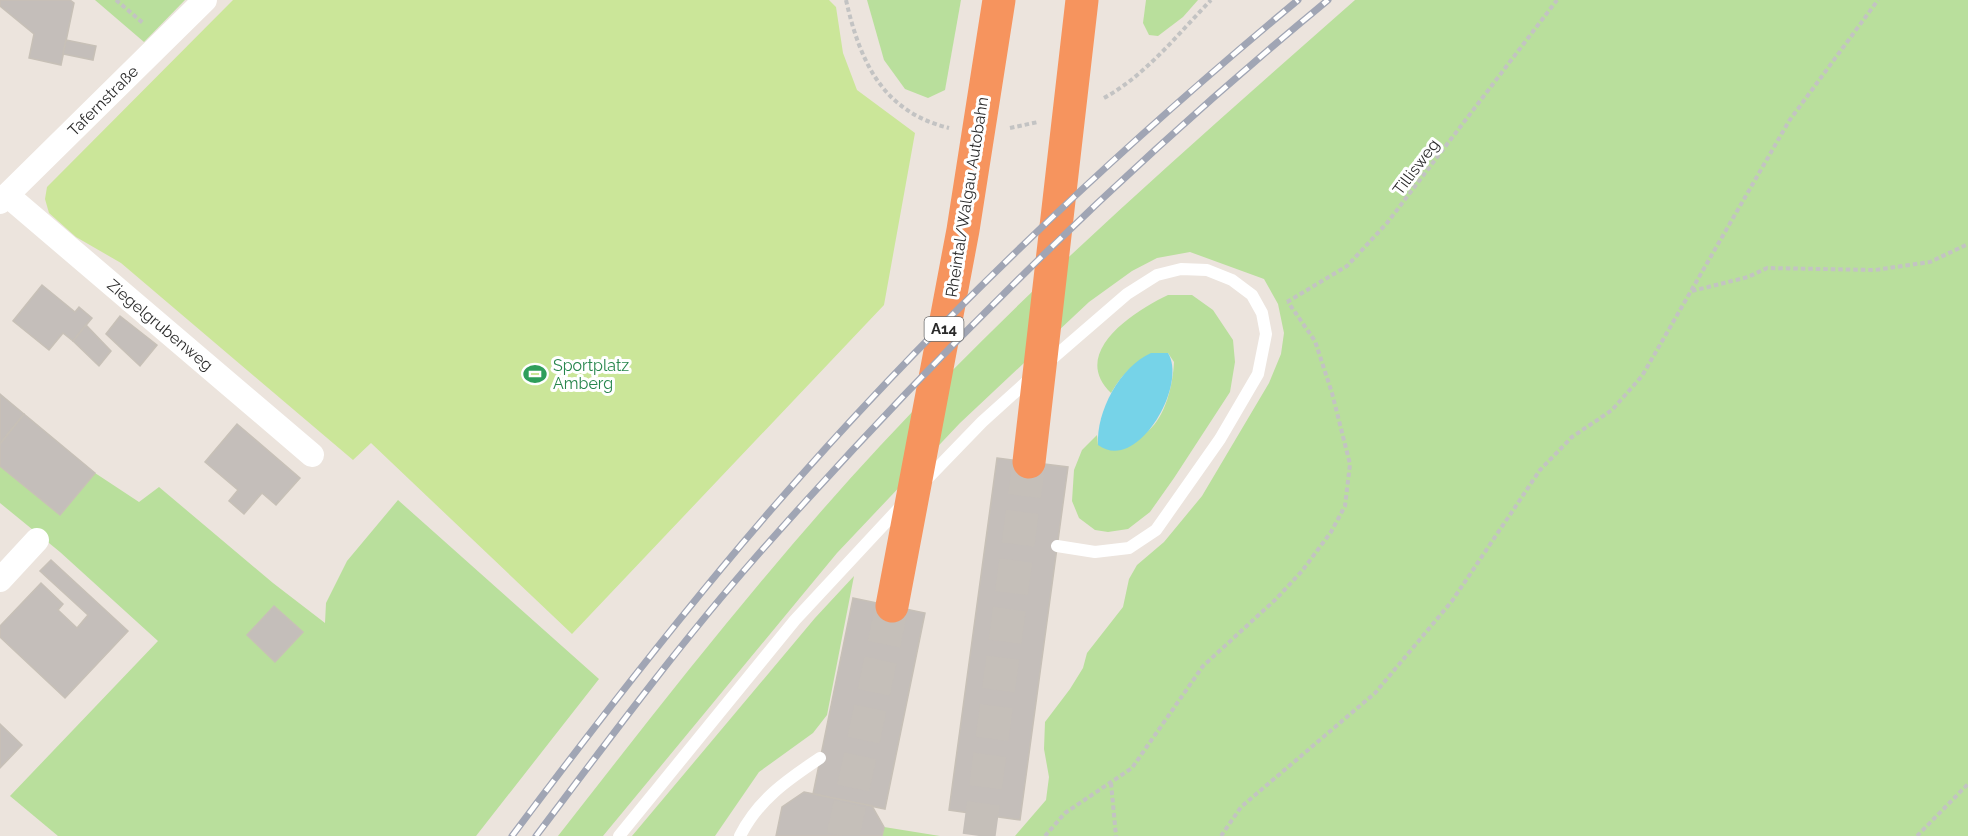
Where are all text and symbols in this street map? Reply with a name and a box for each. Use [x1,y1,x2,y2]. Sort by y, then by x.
street label: Tafernstraße [64,62,142,140]
street label: Rheintal/Walgau Autobahn [942,95,992,299]
street label: Tillisweg [1389,135,1443,199]
street label: Ziegelgrubenweg [103,275,217,375]
road number: A14 [924,317,964,341]
place label: Sportplatz Amberg [553,356,629,393]
sports icon: Sportplatz Amberg [522,361,548,387]

